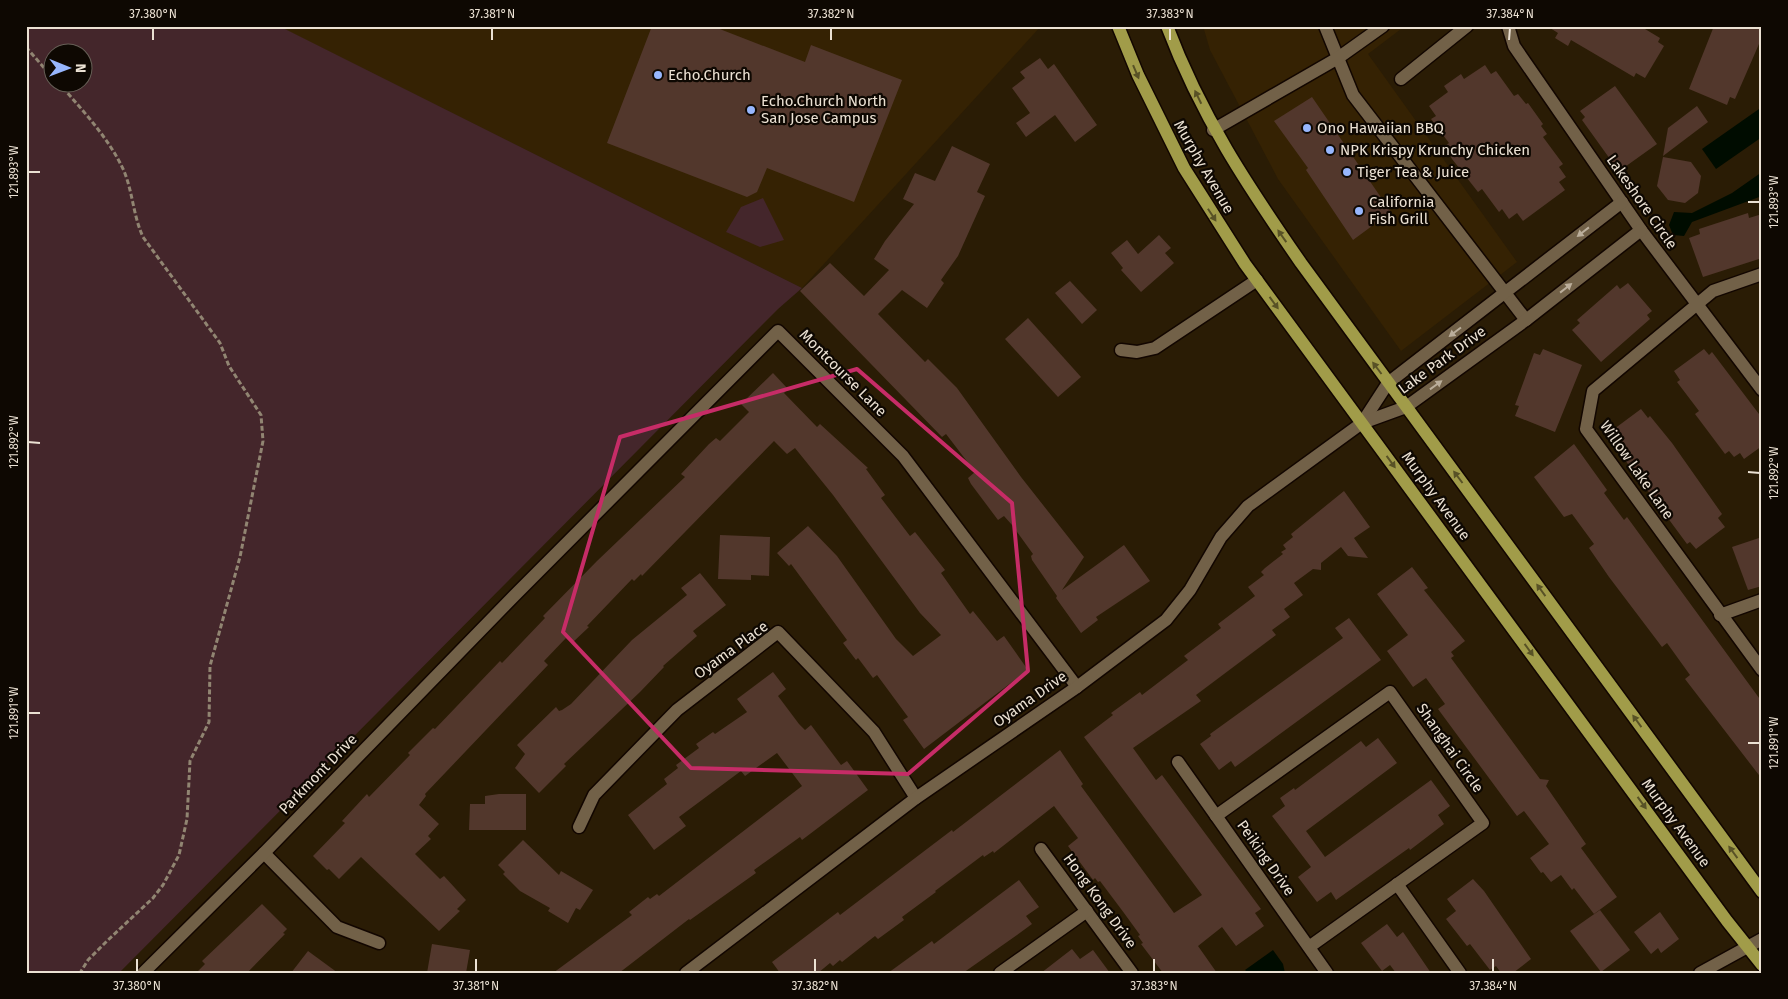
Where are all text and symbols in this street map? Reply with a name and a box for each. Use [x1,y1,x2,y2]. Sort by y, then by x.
text: 37.380°N [129,7,177,21]
text: 37.381°N [469,7,515,21]
text: 37.382°N [807,7,855,21]
text: 37.383°N [1146,7,1194,21]
text: 37.384°N [1486,7,1534,21]
north arrow [42,42,92,92]
text: N [72,63,89,73]
one-way arrow [1133,64,1141,79]
place label: Echo.Church [668,66,751,84]
marker: Echo.Church [652,69,664,81]
one-way arrow [1194,90,1202,104]
place label: Echo.Church North San Jose Campus [761,92,887,127]
marker: Echo.Church North San Jose Campus [745,104,757,116]
street label: Murphy Avenue [1170,117,1238,217]
place label: Ono Hawaiian BBQ [1317,119,1444,137]
marker: Ono Hawaiian BBQ [1301,122,1313,134]
place label: NPK Krispy Krunchy Chicken [1340,141,1530,159]
marker: NPK Krispy Krunchy Chicken [1324,144,1336,156]
text: 121.893°W [7,145,21,199]
street label: Lakeshore Circle [1603,151,1681,253]
place label: Tiger Tea & Juice [1357,163,1469,181]
marker: Tiger Tea & Juice [1341,166,1353,178]
text: 121.893°W [1767,175,1781,229]
place label: California Fish Grill [1369,193,1435,228]
marker: California Fish Grill [1353,205,1365,217]
one-way arrow [1208,208,1217,222]
one-way arrow [1577,227,1590,238]
one-way arrow [1277,229,1287,243]
one-way arrow [1559,283,1572,294]
one-way arrow [1269,296,1279,310]
street label: Lake Park Drive [1395,322,1489,398]
street label: Montcourse Lane [796,326,890,420]
one-way arrow [1449,326,1462,337]
one-way arrow [1372,361,1382,375]
one-way arrow [1429,380,1443,390]
text: 121.892°W [7,415,21,469]
street label: Willow Lake Lane [1596,417,1678,523]
text: 121.892°W [1767,446,1781,500]
street label: Murphy Avenue [1398,448,1474,544]
one-way arrow [1386,455,1396,469]
one-way arrow [1453,470,1463,484]
one-way arrow [1536,583,1546,597]
street label: Oyama Place [691,617,771,683]
one-way arrow [1524,643,1534,657]
street label: Oyama Drive [990,667,1070,731]
text: 121.891°W [7,687,21,739]
street label: Shanghai Circle [1413,700,1487,796]
one-way arrow [1632,714,1642,728]
text: 121.891°W [1767,717,1781,769]
street label: Parkmont Drive [275,730,361,818]
street label: Murphy Avenue [1638,775,1714,871]
one-way arrow [1637,796,1647,810]
street label: Peiking Drive [1233,817,1299,899]
one-way arrow [1728,845,1738,859]
street label: Hong Kong Drive [1060,850,1140,952]
text: 37.380°N [113,979,161,993]
text: 37.381°N [453,979,499,993]
text: 37.382°N [791,979,839,993]
text: 37.383°N [1130,979,1178,993]
text: 37.384°N [1469,979,1517,993]

